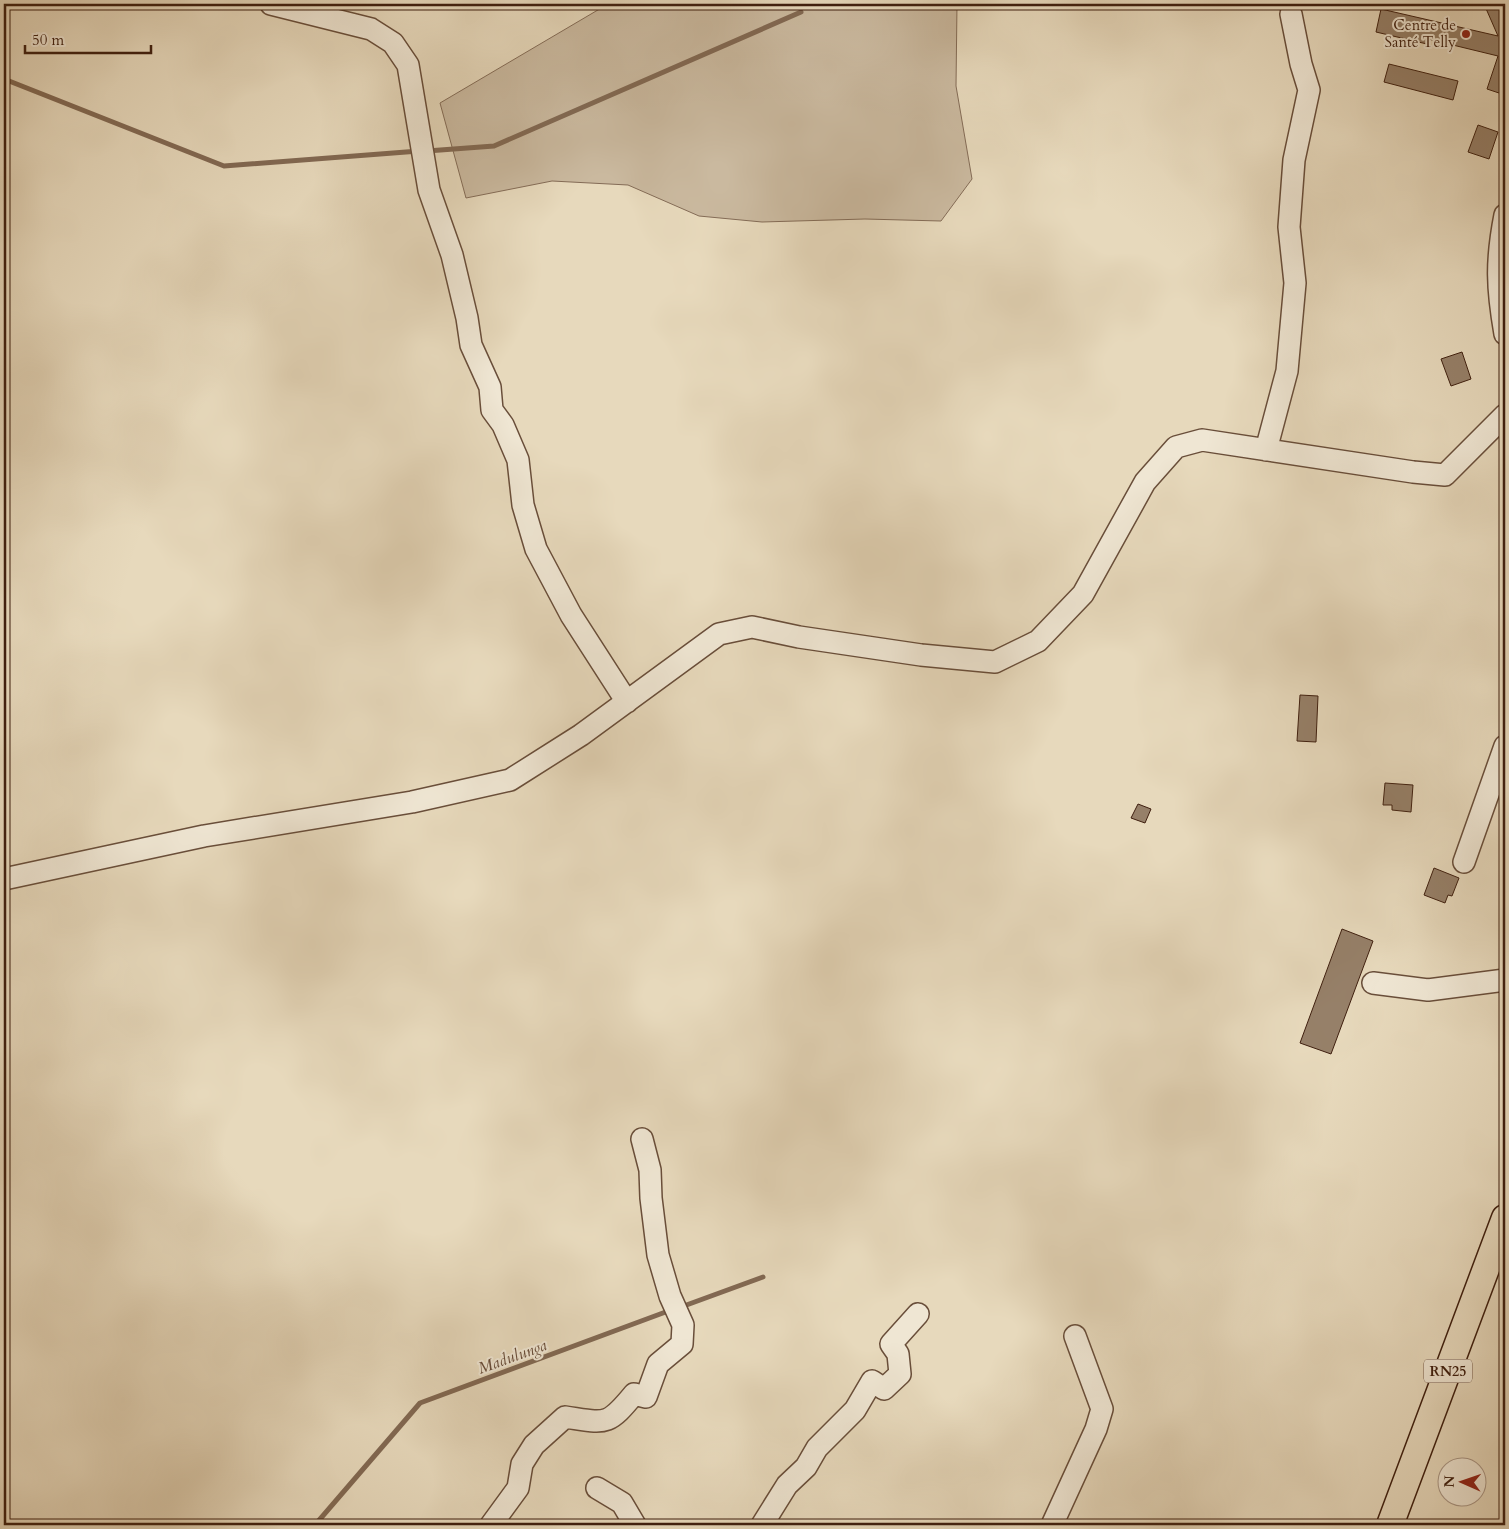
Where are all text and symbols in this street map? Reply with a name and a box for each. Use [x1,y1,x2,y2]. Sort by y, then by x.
place label: Centre de Santé Telly [1385,15,1456,52]
scale bar [25,22,151,54]
marker: Centre de Santé Telly [1460,28,1472,40]
text: 50 m [32,30,64,50]
water label: Madulunga [475,1334,550,1380]
road number: RN25 [1424,1360,1472,1382]
north arrow [1436,1456,1486,1506]
text: N [1440,1475,1459,1488]

